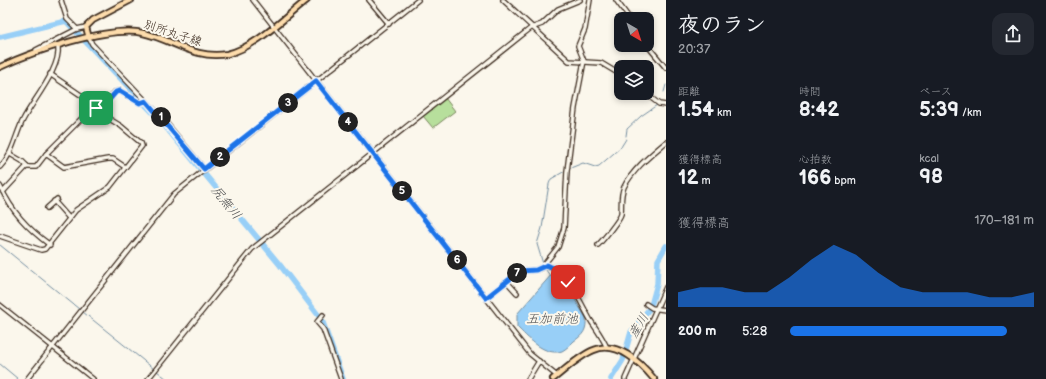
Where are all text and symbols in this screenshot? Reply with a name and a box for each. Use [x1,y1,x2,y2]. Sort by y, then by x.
north arrow [614,12,654,52]
map controls [614,12,654,100]
text: 夜のラン [678,12,766,39]
button: share [992,13,1034,55]
street label: 別所丸子線 [142,17,204,50]
text: 20:37 [678,41,710,57]
button: layers [614,60,654,100]
text: 距離 [678,85,700,98]
text: 時間 [799,85,821,98]
text: ペース [919,85,952,98]
pin [79,91,113,125]
pin: 3 [278,93,298,113]
text: 3 [285,96,291,109]
icon: arrive [85,97,107,119]
text: 1.54 [678,98,714,122]
text: 8:42 [799,98,839,122]
text: 5:39 [919,98,959,122]
text: km [714,106,732,119]
text: /km [959,106,982,119]
pin: 1 [151,107,171,127]
text: 1 [159,110,163,123]
pin: 4 [338,112,358,132]
text: 4 [345,115,351,128]
pin: 2 [210,147,230,167]
text: 2 [217,150,223,163]
text: kcal [919,152,939,165]
text: 獲得標高 [678,153,722,166]
text: 心拍数 [799,153,832,166]
text: 98 [919,165,943,189]
text: 12 [678,166,698,190]
text: 166 [799,166,831,190]
text: m [698,174,710,187]
text: bpm [831,174,856,187]
pin: 5 [392,181,412,201]
water label: 尻無川 [208,182,245,223]
text: 5 [399,184,405,197]
text: 170–181 m [974,212,1034,228]
text: 獲得標高 [678,215,730,231]
pin: 6 [447,250,467,270]
text: 6 [454,253,460,266]
pin: 7 [507,263,527,283]
pin [551,265,585,299]
text: 7 [514,266,520,279]
icon: check [557,271,579,293]
water label: 産川 [625,310,652,341]
water label: 五加前池 [526,311,579,327]
text: 200 m [678,323,716,339]
text: 5:28 [742,323,767,339]

